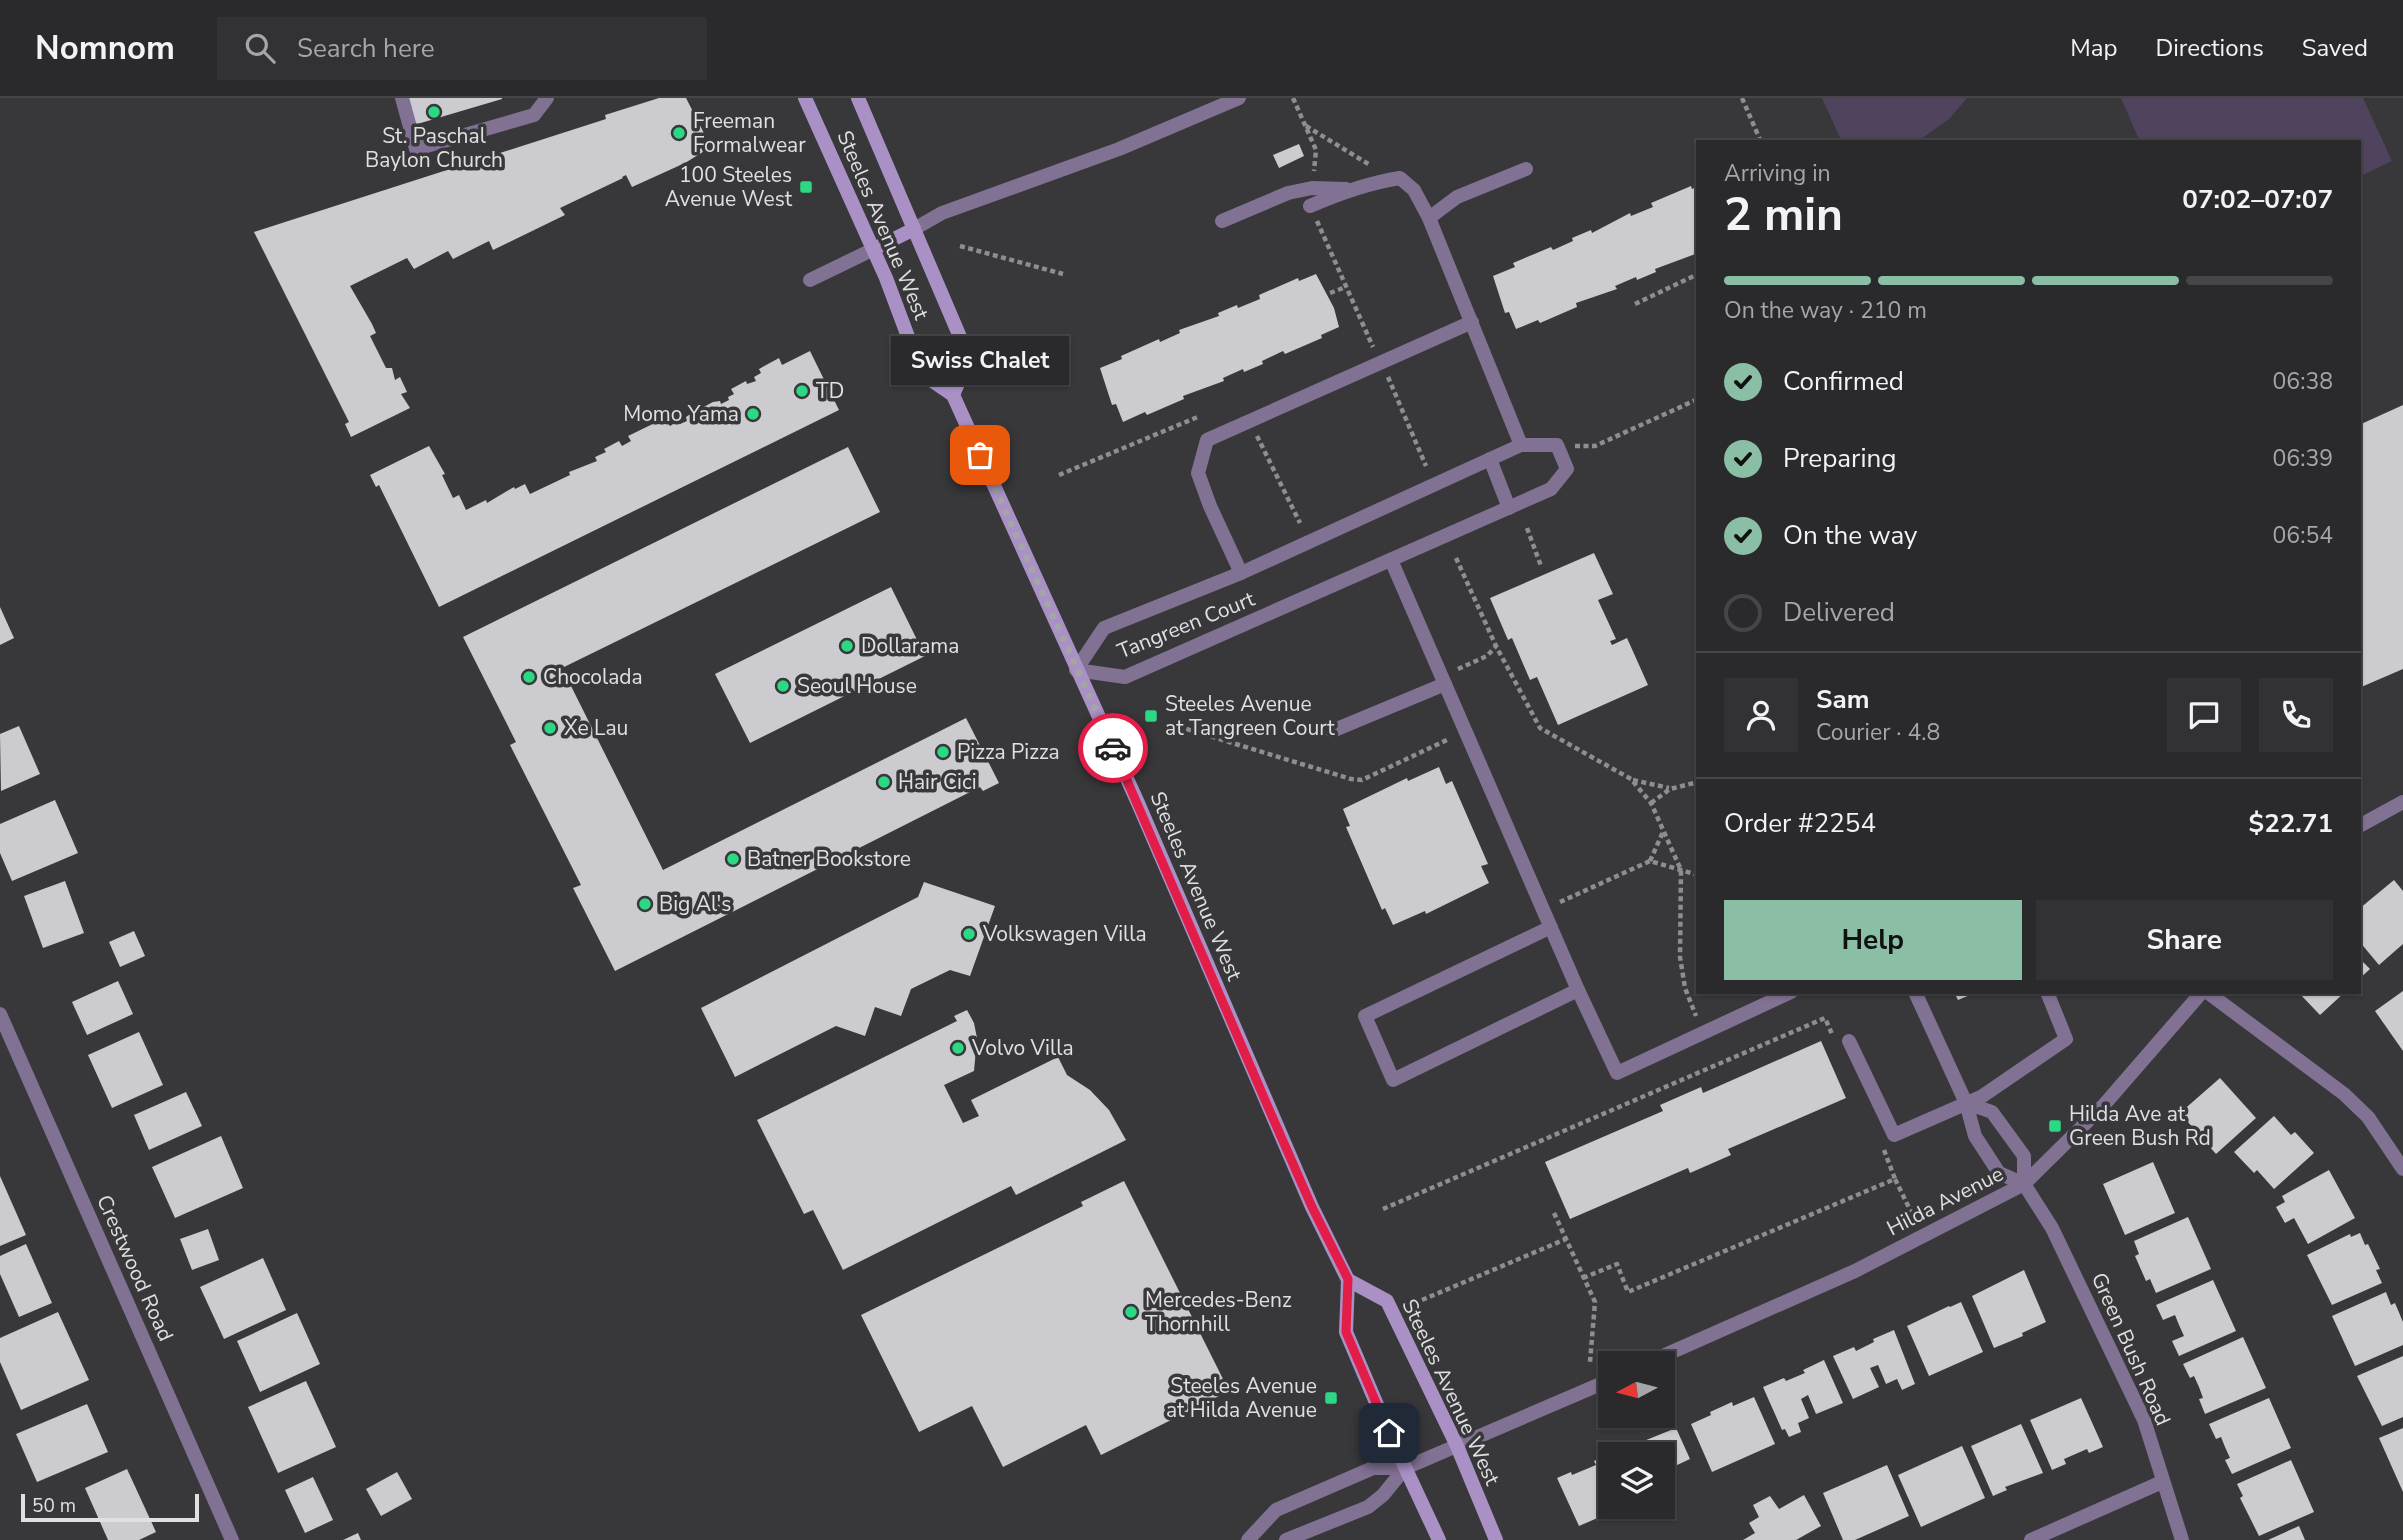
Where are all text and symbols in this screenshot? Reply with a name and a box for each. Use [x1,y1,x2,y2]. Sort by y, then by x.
search box [217,17,707,80]
text: Nomnom [35,26,175,71]
icon: search [241,29,279,67]
text: Search here [297,31,435,66]
text: Map [2070,32,2117,64]
text: Directions [2155,32,2264,64]
text: Saved [2302,32,2368,64]
marker: St. Paschal Baylon Church [426,104,442,120]
place label: Freeman Formalwear [693,107,806,159]
place label: St. Paschal Baylon Church [365,122,503,174]
marker: Freeman Formalwear [671,125,687,141]
street label: Steeles Avenue West [831,126,936,324]
text: Arriving in [1724,158,1831,189]
place label: 100 Steeles Avenue West [665,161,793,213]
marker: 100 Steeles Avenue West [798,179,814,195]
text: 07:02–07:07 [2182,182,2333,217]
text: 2 min [1724,183,1843,246]
text: On the way · 210 m [1724,295,1927,326]
callout: Swiss Chalet [891,336,1069,385]
text: Swiss Chalet [911,345,1049,376]
icon: check [1724,363,1762,401]
text: Confirmed [1783,364,1904,399]
text: 06:38 [2273,366,2333,397]
place label: TD [816,377,844,405]
marker: TD [794,383,810,399]
place label: Momo Yama [623,400,739,428]
marker: Momo Yama [745,406,761,422]
pin [950,425,1010,485]
icon: bag [961,436,999,474]
icon: check [1724,440,1762,478]
text: Preparing [1783,441,1896,476]
text: 06:39 [2273,443,2333,474]
icon: check [1724,517,1762,555]
text: On the way [1783,518,1917,553]
text: 06:54 [2273,520,2333,551]
street label: Tangreen Court [1113,584,1259,665]
text: Delivered [1783,595,1895,630]
place label: Dollarama [861,632,959,660]
marker: Dollarama [839,638,855,654]
place label: Chocolada [543,663,643,691]
marker: Chocolada [521,669,537,685]
place label: Seoul House [797,672,917,700]
marker: Seoul House [775,678,791,694]
button: person [1724,678,1798,752]
button: chat [2167,678,2241,752]
button: phone [2259,678,2333,752]
text: Sam [1816,682,1869,717]
place label: Steeles Avenue at Tangreen Court [1165,690,1335,742]
marker: Steeles Avenue at Tangreen Court [1143,708,1159,724]
courier [1078,713,1148,783]
place label: Xe Lau [564,714,628,742]
text: Courier · 4.8 [1816,717,1940,748]
marker: Xe Lau [542,720,558,736]
icon: car [1094,729,1132,767]
place label: Pizza Pizza [957,738,1060,766]
marker: Pizza Pizza [935,744,951,760]
place label: Hair Cici [898,768,977,796]
marker: Hair Cici [876,774,892,790]
street label: Steeles Avenue West [1144,787,1249,985]
text: Order #2254 [1724,806,1876,841]
text: $22.71 [2249,806,2333,841]
place label: Batner Bookstore [747,845,911,873]
marker: Batner Bookstore [725,851,741,867]
place label: Big Al's [659,890,731,918]
marker: Big Al's [637,896,653,912]
button: Help [1724,900,2022,980]
button: Share [2036,900,2333,980]
place label: Volkswagen Villa [982,920,1147,948]
marker: Volkswagen Villa [961,926,977,942]
place label: Volvo Villa [971,1034,1074,1062]
marker: Volvo Villa [950,1040,966,1056]
place label: Hilda Ave at Green Bush Rd [2069,1100,2211,1152]
marker: Hilda Ave at Green Bush Rd [2047,1118,2063,1134]
street label: Hilda Avenue [1882,1160,2008,1242]
street label: Crestwood Road [90,1190,180,1346]
street label: Green Bush Road [2085,1268,2177,1430]
place label: Mercedes-Benz Thornhill [1145,1286,1292,1338]
street label: Steeles Avenue West [1396,1294,1507,1490]
marker: Mercedes-Benz Thornhill [1123,1304,1139,1320]
north arrow [1598,1351,1675,1428]
map controls [1598,1351,1675,1519]
place label: Steeles Avenue at Hilda Avenue [1166,1372,1317,1424]
marker: Steeles Avenue at Hilda Avenue [1323,1390,1339,1406]
pin [1359,1403,1419,1463]
icon: home [1370,1414,1408,1452]
button: layers [1598,1442,1675,1519]
scale bar [21,1491,200,1523]
text: 50 m [32,1493,76,1519]

